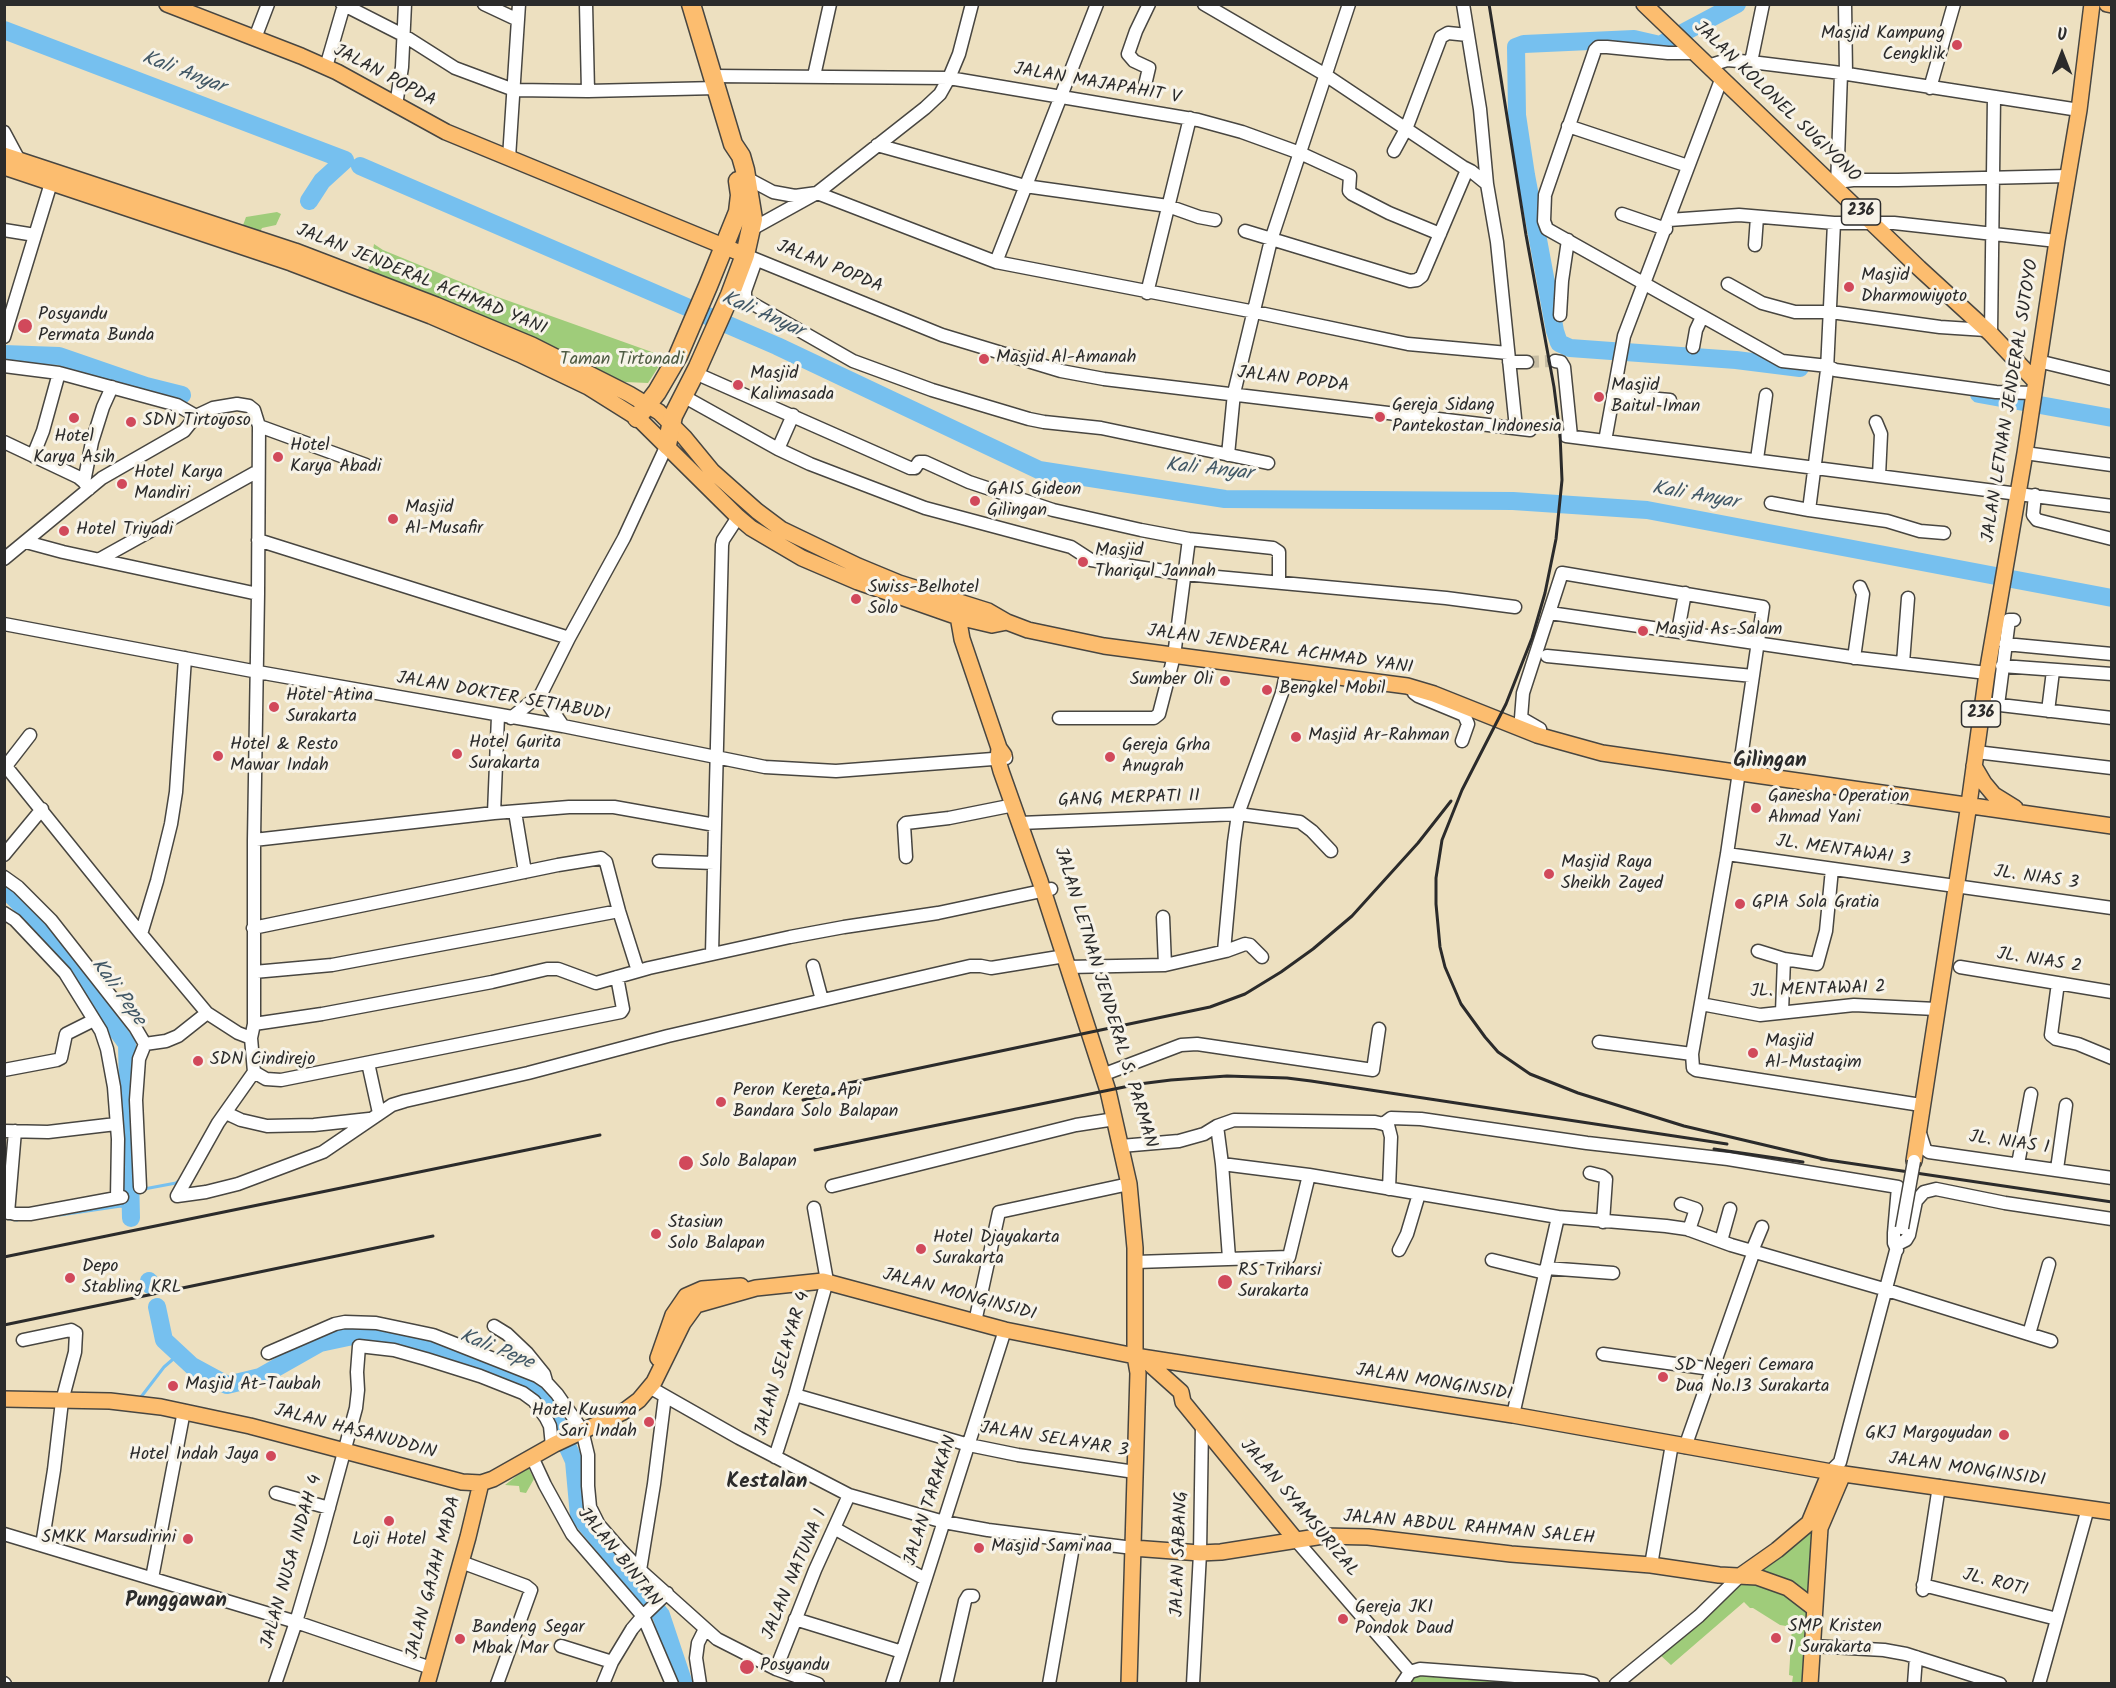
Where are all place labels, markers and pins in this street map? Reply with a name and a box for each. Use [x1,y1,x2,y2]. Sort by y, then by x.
place label: Masjid Kampung Cengklik [1821,24,1945,66]
marker: Masjid Kampung Cengklik [1950,38,1964,52]
place label: Masjid Dharmowiyoto [1861,266,1967,308]
marker: Masjid Dharmowiyoto [1842,280,1856,294]
place label: Posyandu Permata Bunda [38,305,154,348]
marker: Posyandu Permata Bunda [16,317,34,335]
place label: Masjid Al-Amanah [996,348,1136,370]
marker: Masjid Al-Amanah [977,352,991,366]
place label: Masjid Kalimasada [750,364,834,406]
place label: Masjid Baitul Iman [1611,376,1700,418]
marker: Masjid Kalimasada [731,378,745,392]
marker: Masjid Baitul Iman [1592,390,1606,404]
place label: Gereja Sidang Pantekostan Indonesia [1392,396,1562,438]
marker: Gereja Sidang Pantekostan Indonesia [1373,410,1387,424]
marker: Hotel Karya Asih [67,411,81,425]
place label: SDN Tirtoyoso [143,411,251,433]
marker: SDN Tirtoyoso [124,415,138,429]
place label: Hotel Karya Asih [33,427,115,470]
place label: Hotel Karya Abadi [290,436,381,478]
marker: Hotel Karya Abadi [271,450,285,464]
place label: Hotel Karya Mandiri [134,463,223,506]
marker: Hotel Karya Mandiri [115,477,129,491]
place label: GAIS Gideon Gilingan [987,480,1081,522]
marker: GAIS Gideon Gilingan [968,494,982,508]
place label: Masjid Al-Musafir [405,498,483,540]
marker: Masjid Al-Musafir [386,512,400,526]
place label: Hotel Triyadi [76,520,173,542]
marker: Hotel Triyadi [57,524,71,538]
place label: Masjid Thariqul Jannah [1095,541,1216,584]
marker: Masjid Thariqul Jannah [1076,555,1090,569]
place label: Swiss-Belhotel Solo [868,578,979,620]
marker: Swiss-Belhotel Solo [849,592,863,606]
place label: Masjid As-Salam [1655,620,1782,642]
marker: Masjid As-Salam [1636,624,1650,638]
place label: Sumber Oli [1130,670,1213,692]
marker: Sumber Oli [1218,674,1232,688]
place label: Bengkel Mobil [1279,679,1385,701]
marker: Bengkel Mobil [1260,683,1274,697]
place label: Hotel Atina Surakarta [286,686,373,728]
marker: Hotel Atina Surakarta [267,700,281,714]
place label: Masjid Ar-Rahman [1308,726,1449,748]
marker: Masjid Ar-Rahman [1289,730,1303,744]
place label: Hotel Gurita Surakarta [469,733,561,776]
place label: Hotel & Resto Mawar Indah [230,735,338,777]
place label: Gereja Grha Anugrah [1122,736,1210,778]
marker: Hotel Gurita Surakarta [450,747,464,761]
marker: Hotel & Resto Mawar Indah [211,749,225,763]
marker: Gereja Grha Anugrah [1103,750,1117,764]
place label: Ganesha Operation Ahmad Yani [1768,787,1909,830]
marker: Ganesha Operation Ahmad Yani [1749,801,1763,815]
place label: Masjid Raya Sheikh Zayed [1561,853,1663,896]
marker: Masjid Raya Sheikh Zayed [1542,867,1556,881]
place label: GPIA Sola Gratia [1752,893,1879,915]
marker: GPIA Sola Gratia [1733,897,1747,911]
place label: Masjid Al-Mustaqim [1765,1032,1862,1074]
marker: Masjid Al-Mustaqim [1746,1046,1760,1060]
place label: SDN Cindirejo [210,1050,315,1072]
marker: SDN Cindirejo [191,1054,205,1068]
place label: Peron Kereta Api Bandara Solo Balapan [733,1081,898,1124]
marker: Peron Kereta Api Bandara Solo Balapan [714,1095,728,1109]
place label: Solo Balapan [700,1152,797,1174]
marker: Solo Balapan [677,1154,695,1172]
place label: Stasiun Solo Balapan [668,1213,765,1256]
marker: Stasiun Solo Balapan [649,1227,663,1241]
place label: Hotel Djayakarta Surakarta [933,1228,1060,1270]
marker: Hotel Djayakarta Surakarta [914,1242,928,1256]
place label: Depo Stabling KRL [82,1257,181,1300]
place label: RS Triharsi Surakarta [1238,1261,1321,1304]
marker: Depo Stabling KRL [63,1271,77,1285]
marker: RS Triharsi Surakarta [1216,1273,1234,1291]
place label: SD Negeri Cemara Dua No.13 Surakarta [1675,1356,1830,1398]
marker: SD Negeri Cemara Dua No.13 Surakarta [1656,1370,1670,1384]
place label: Masjid At-Taubah [185,1375,321,1397]
marker: Masjid At-Taubah [166,1379,180,1393]
place label: Hotel Kusuma Sari Indah [532,1401,637,1444]
marker: Hotel Kusuma Sari Indah [642,1415,656,1429]
place label: GKJ Margoyudan [1865,1424,1992,1446]
marker: GKJ Margoyudan [1997,1428,2011,1442]
place label: Hotel Indah Jaya [129,1445,259,1467]
marker: Hotel Indah Jaya [264,1449,278,1463]
marker: Loji Hotel [382,1514,396,1528]
place label: SMKK Marsudirini [41,1528,176,1550]
place label: Loji Hotel [352,1530,426,1552]
marker: SMKK Marsudirini [181,1532,195,1546]
place label: Masjid Sami'naa [991,1537,1112,1559]
marker: Masjid Sami'naa [972,1541,986,1555]
place label: Gereja JKI Pondok Daud [1355,1598,1453,1640]
marker: Gereja JKI Pondok Daud [1336,1612,1350,1626]
place label: SMP Kristen 1 Surakarta [1788,1617,1882,1660]
place label: Bandeng Segar Mbak Mar [472,1618,585,1660]
marker: SMP Kristen 1 Surakarta [1769,1631,1783,1645]
marker: Bandeng Segar Mbak Mar [453,1632,467,1646]
place label: Posyandu [760,1656,830,1678]
marker: Posyandu [738,1658,756,1676]

